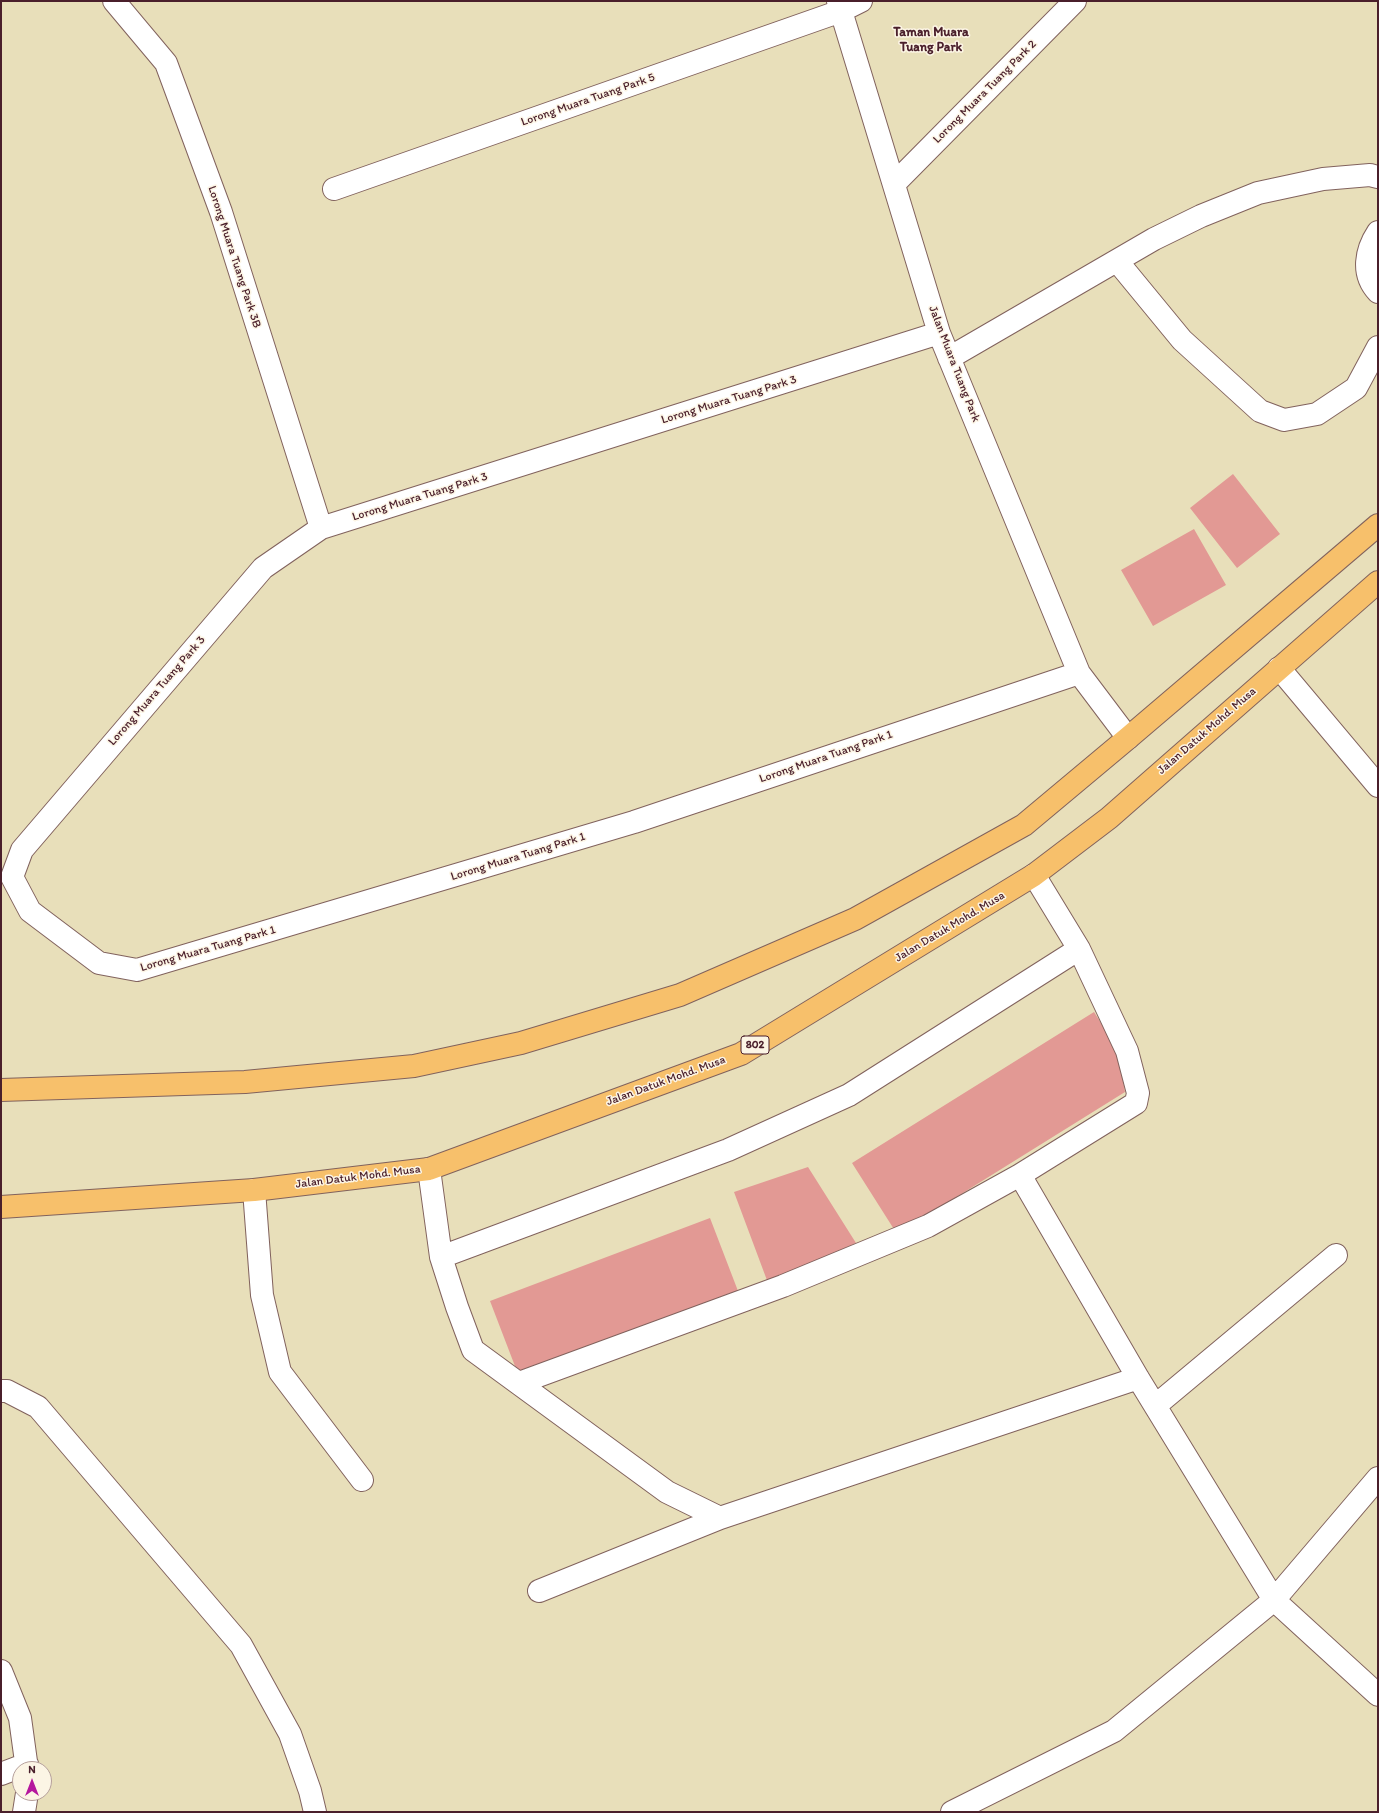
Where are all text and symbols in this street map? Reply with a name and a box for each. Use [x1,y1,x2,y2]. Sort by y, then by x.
district label: Taman Muara Tuang Park [893,25,969,56]
street label: Lorong Muara Tuang Park 2 [930,37,1040,147]
street label: Lorong Muara Tuang Park 5 [519,70,657,130]
street label: Lorong Muara Tuang Park 3B [204,184,264,330]
street label: Jalan Muara Tuang Park [925,304,983,424]
street label: Lorong Muara Tuang Park 3 [660,373,798,427]
street label: Lorong Muara Tuang Park 3 [351,470,489,524]
street label: Lorong Muara Tuang Park 3 [105,633,209,749]
street label: Jalan Datuk Mohd. Musa [1155,684,1259,778]
street label: Lorong Muara Tuang Park 1 [758,727,894,787]
street label: Lorong Muara Tuang Park 1 [449,830,587,884]
street label: Jalan Datuk Mohd. Musa [892,888,1008,966]
street label: Lorong Muara Tuang Park 1 [139,923,277,975]
road number: 802 [741,1036,769,1054]
street label: Jalan Datuk Mohd. Musa [604,1053,728,1109]
street label: Jalan Datuk Mohd. Musa [295,1162,421,1192]
north arrow [12,1761,52,1801]
text: N [28,1763,36,1776]

